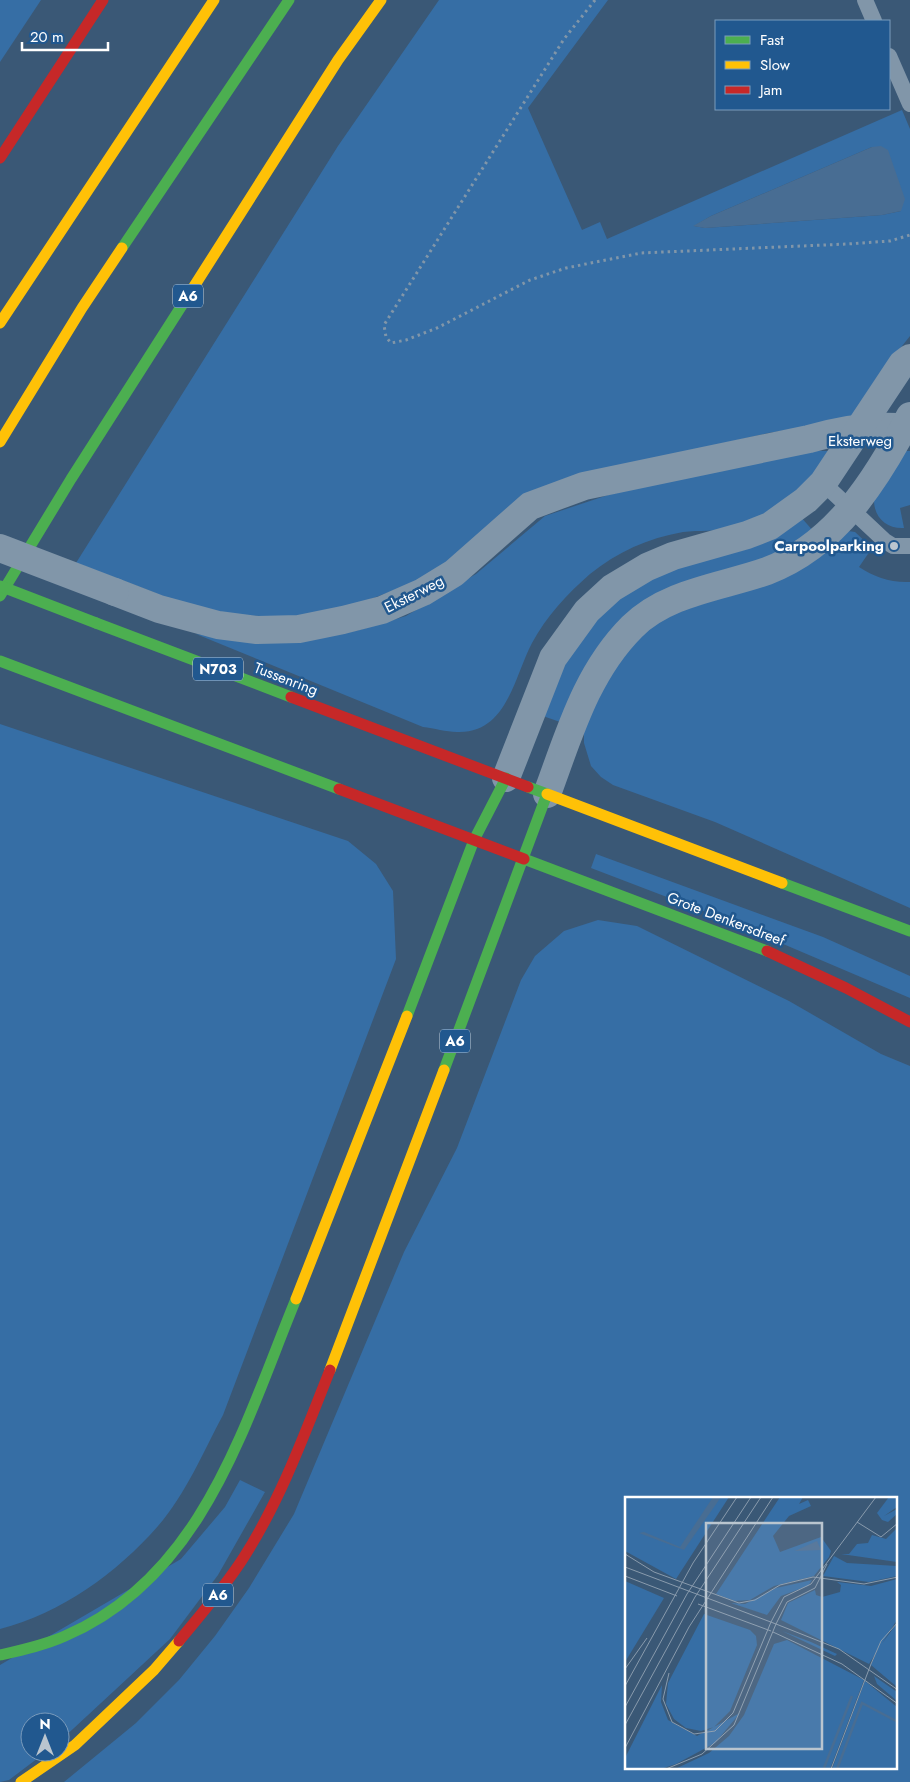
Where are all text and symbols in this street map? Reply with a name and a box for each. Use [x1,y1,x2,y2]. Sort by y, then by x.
scale bar [22,20,109,52]
legend [715,20,890,110]
text: 20 m [30,26,64,48]
text: Fast [760,29,784,51]
text: Slow [760,54,791,76]
text: Jam [758,79,783,101]
road number: A6 [173,284,203,308]
street label: Eksterweg [828,430,892,452]
place label: Carpoolparking [774,535,884,557]
marker: Carpoolparking [888,540,900,552]
street label: Eksterweg [380,570,448,618]
street label: Tussenring [251,657,321,701]
road number: N703 [193,658,243,681]
street label: Grote Denkersdreef [664,886,789,952]
road number: A6 [440,1030,470,1052]
inset map [625,1497,898,1770]
road number: A6 [203,1584,233,1606]
north arrow [20,1712,70,1762]
text: N [39,1714,51,1734]

